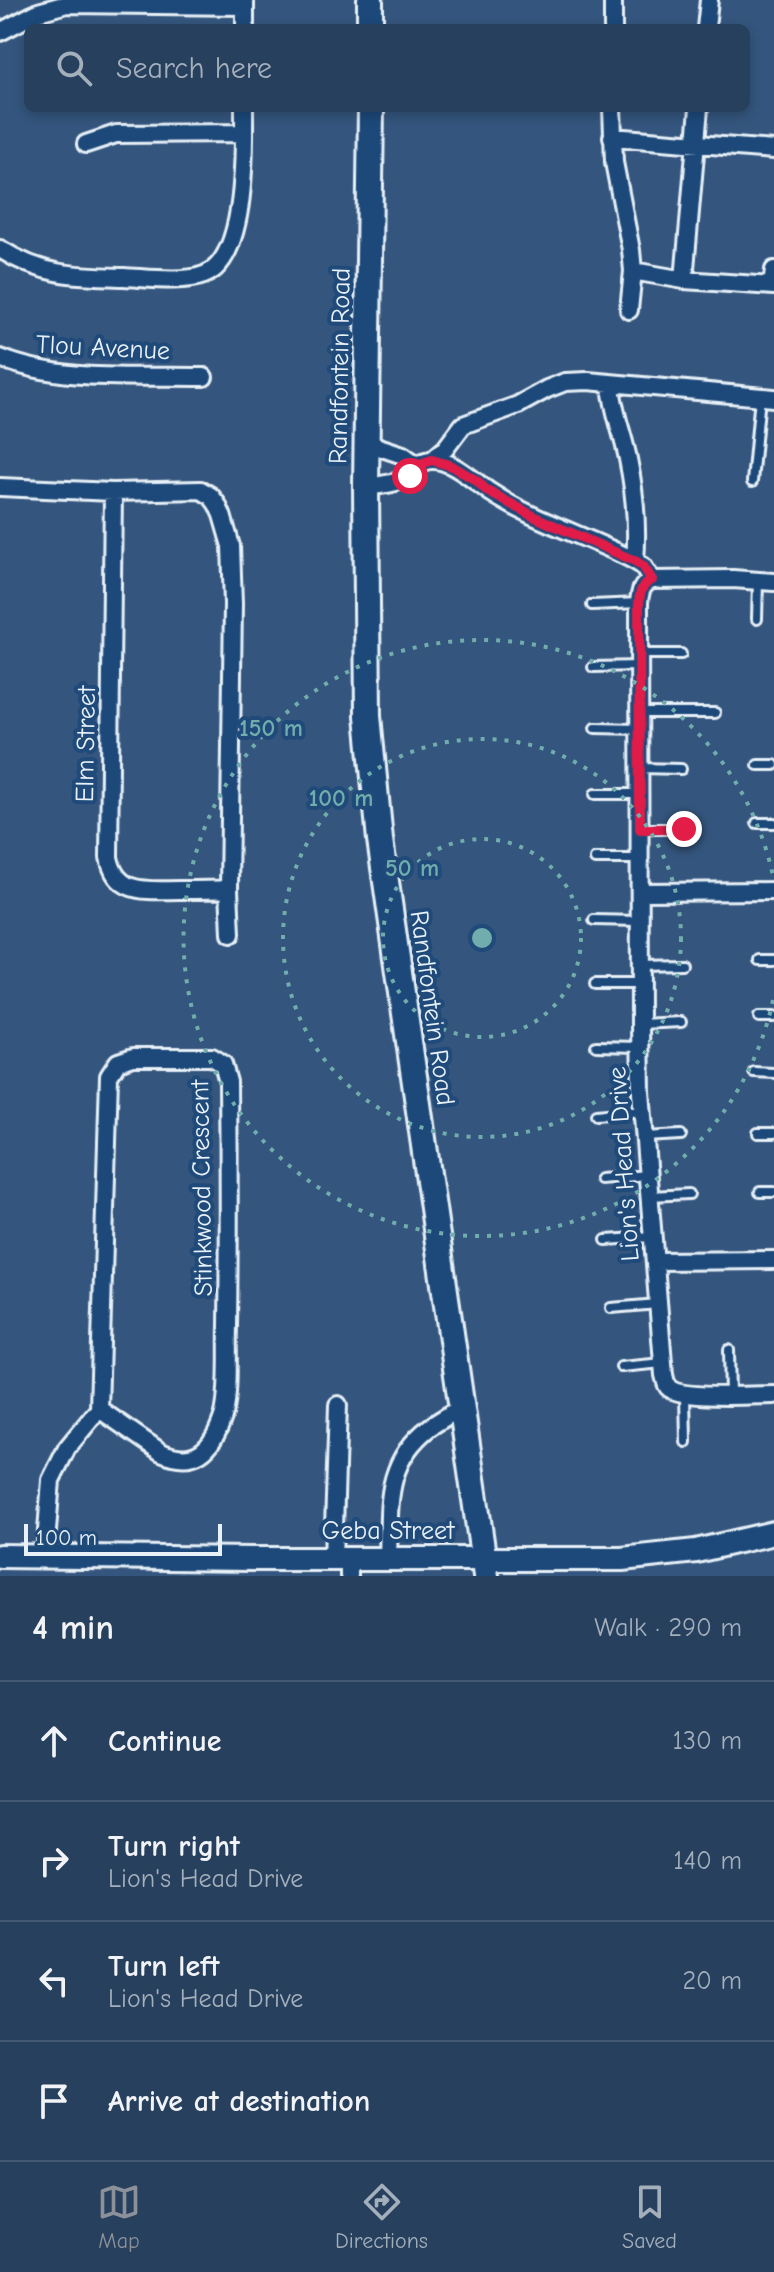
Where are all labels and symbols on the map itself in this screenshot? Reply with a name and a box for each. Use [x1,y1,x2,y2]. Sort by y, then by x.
street label: Randfontein Road [323,268,357,464]
street label: Tlou Avenue [35,330,171,366]
route start [392,458,428,494]
street label: Elm Street [70,684,102,803]
text: 150 m [239,714,303,742]
text: 100 m [309,784,373,812]
route end [666,811,702,847]
text: 50 m [385,854,439,882]
street label: Randfontein Road [403,909,461,1107]
centre of rings [468,924,496,952]
street label: Lion's Head Drive [602,1066,646,1262]
street label: Stinkwood Crescent [185,1078,219,1297]
street label: Geba Street [322,1516,456,1546]
scale bar [24,1520,222,1556]

